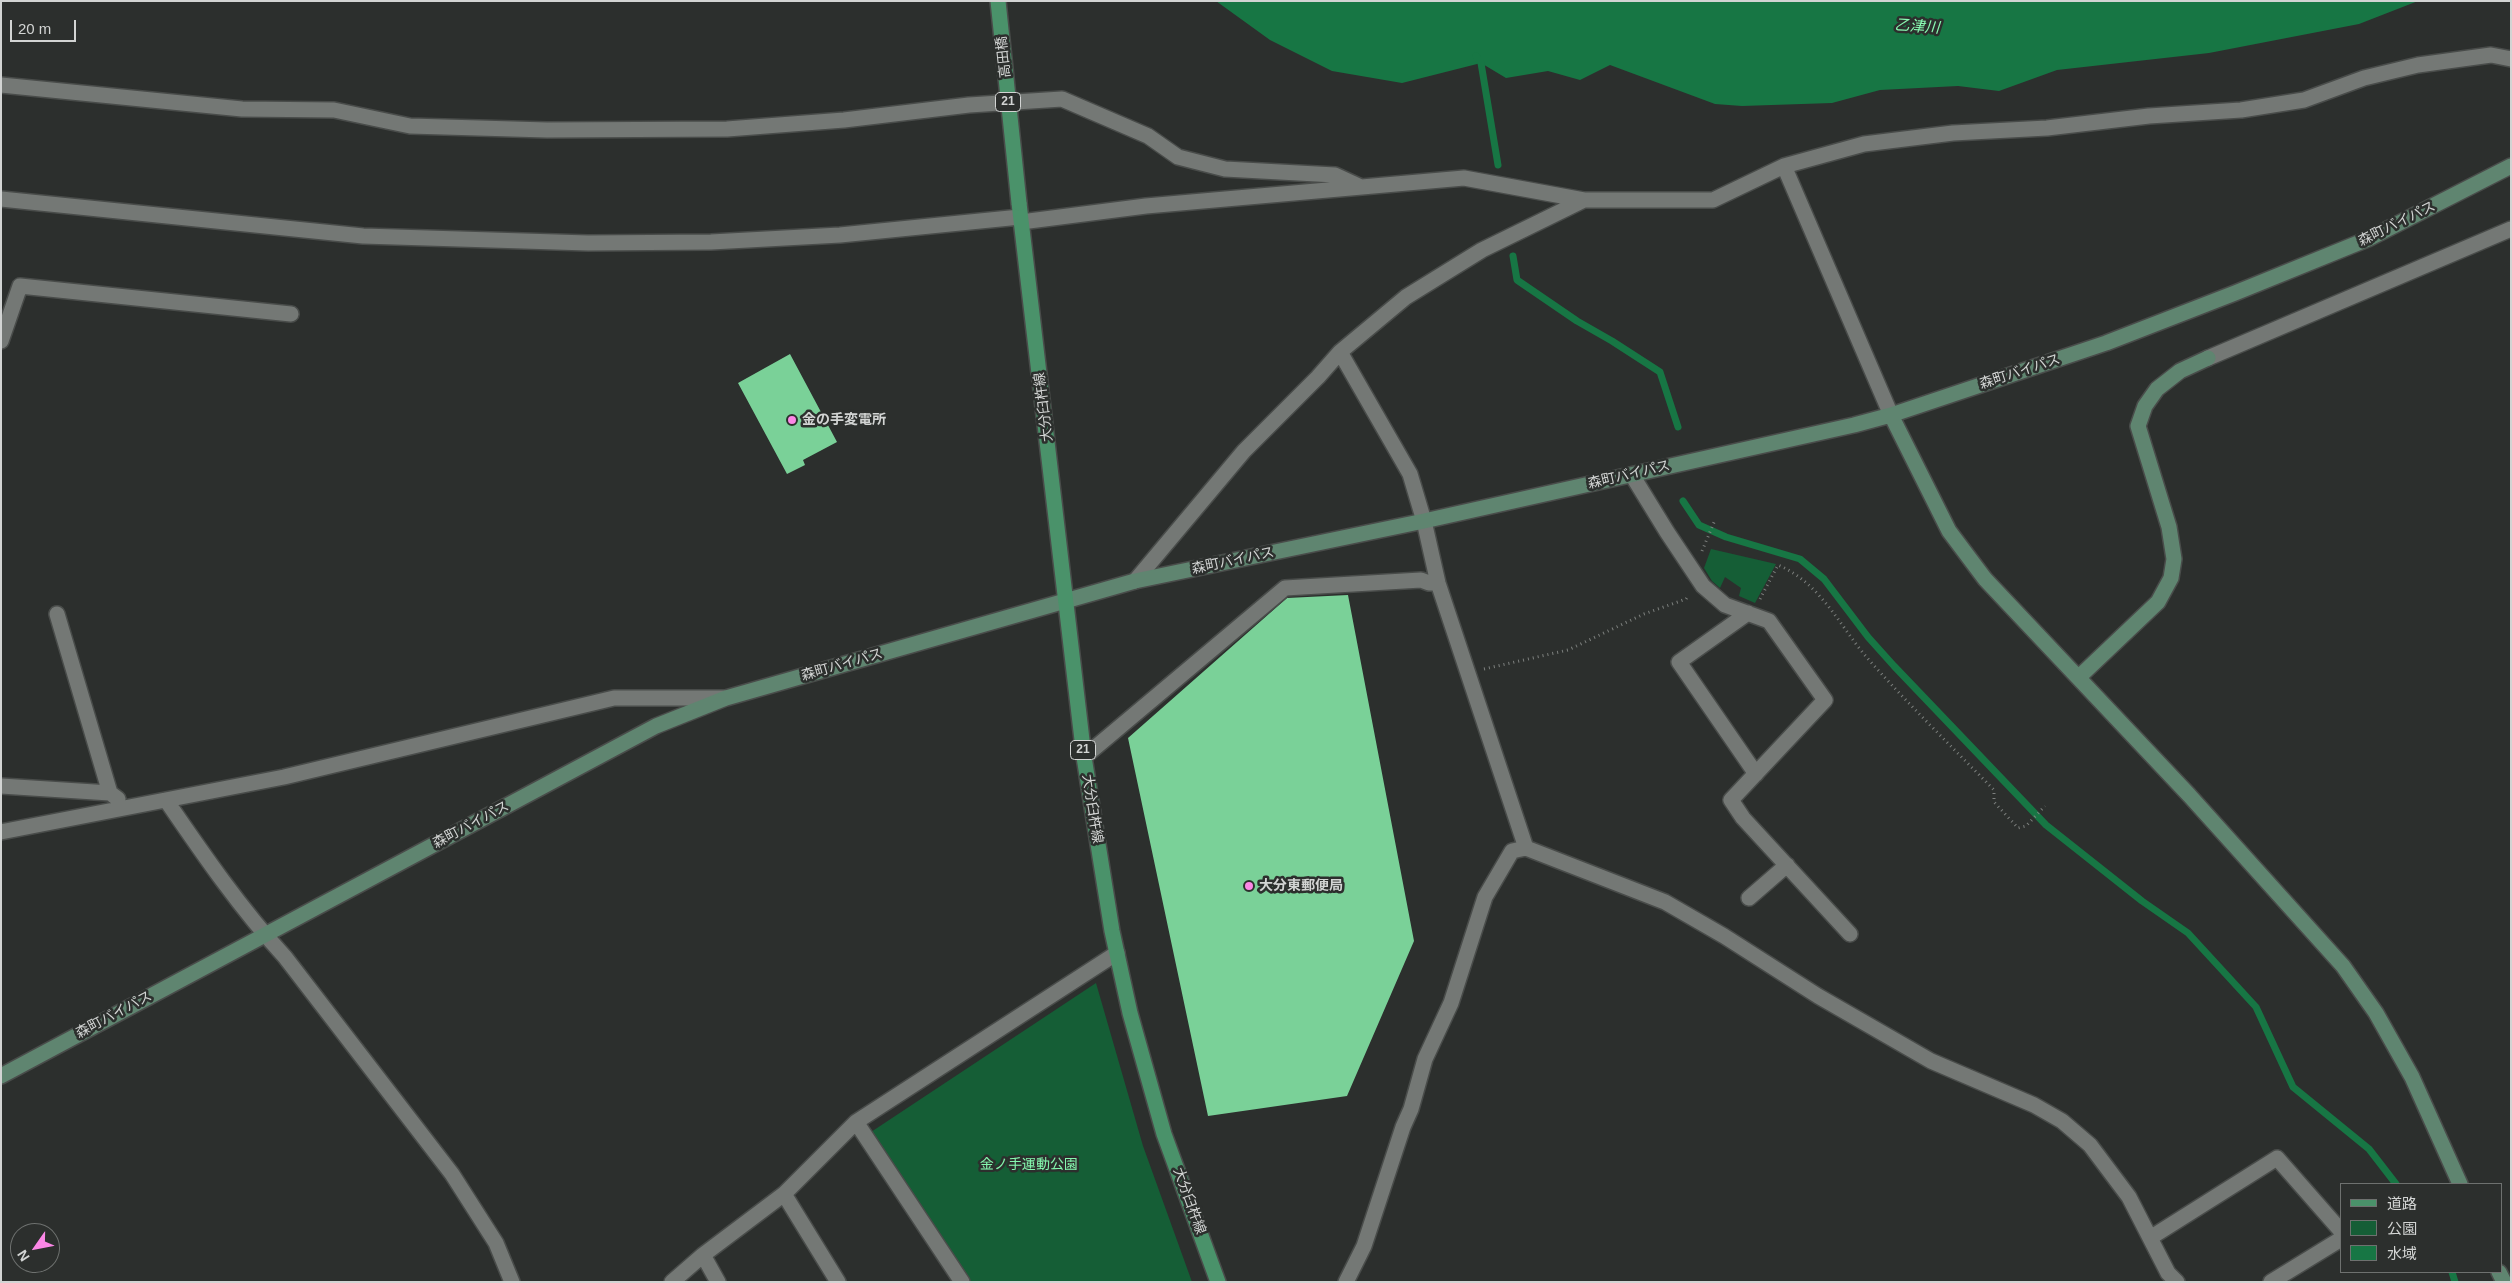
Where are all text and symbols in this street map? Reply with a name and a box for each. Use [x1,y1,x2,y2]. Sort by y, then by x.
scale bar [12,10,79,42]
water label: 乙津川 [1894,16,1940,38]
text: 20 m [18,20,51,37]
street label: 高田橋 [993,35,1015,79]
road number: 21 [996,92,1020,111]
street label: 森町バイパス [2356,198,2438,250]
street label: 森町バイパス [1977,351,2063,393]
street label: 大分臼杵線 [1031,371,1057,443]
place label: 金の手変電所 [802,412,886,428]
marker: 金の手変電所 [786,414,798,426]
street label: 森町バイパス [1586,457,1672,493]
street label: 森町バイパス [1190,544,1276,578]
street label: 森町バイパス [799,645,885,685]
road number: 21 [1070,740,1096,760]
street label: 大分臼杵線 [1078,773,1106,845]
street label: 森町バイパス [430,798,512,852]
place label: 大分東郵便局 [1259,878,1343,894]
marker: 大分東郵便局 [1243,880,1255,892]
street label: 森町バイパス [73,988,155,1042]
park label: 金ノ手運動公園 [980,1157,1078,1173]
street label: 大分臼杵線 [1169,1165,1209,1237]
legend [2340,1183,2502,1273]
text: 道路 [2387,1195,2417,1212]
text: 公園 [2387,1220,2417,1237]
north arrow [10,1223,60,1273]
text: 水域 [2387,1245,2417,1262]
text: N [14,1247,33,1264]

